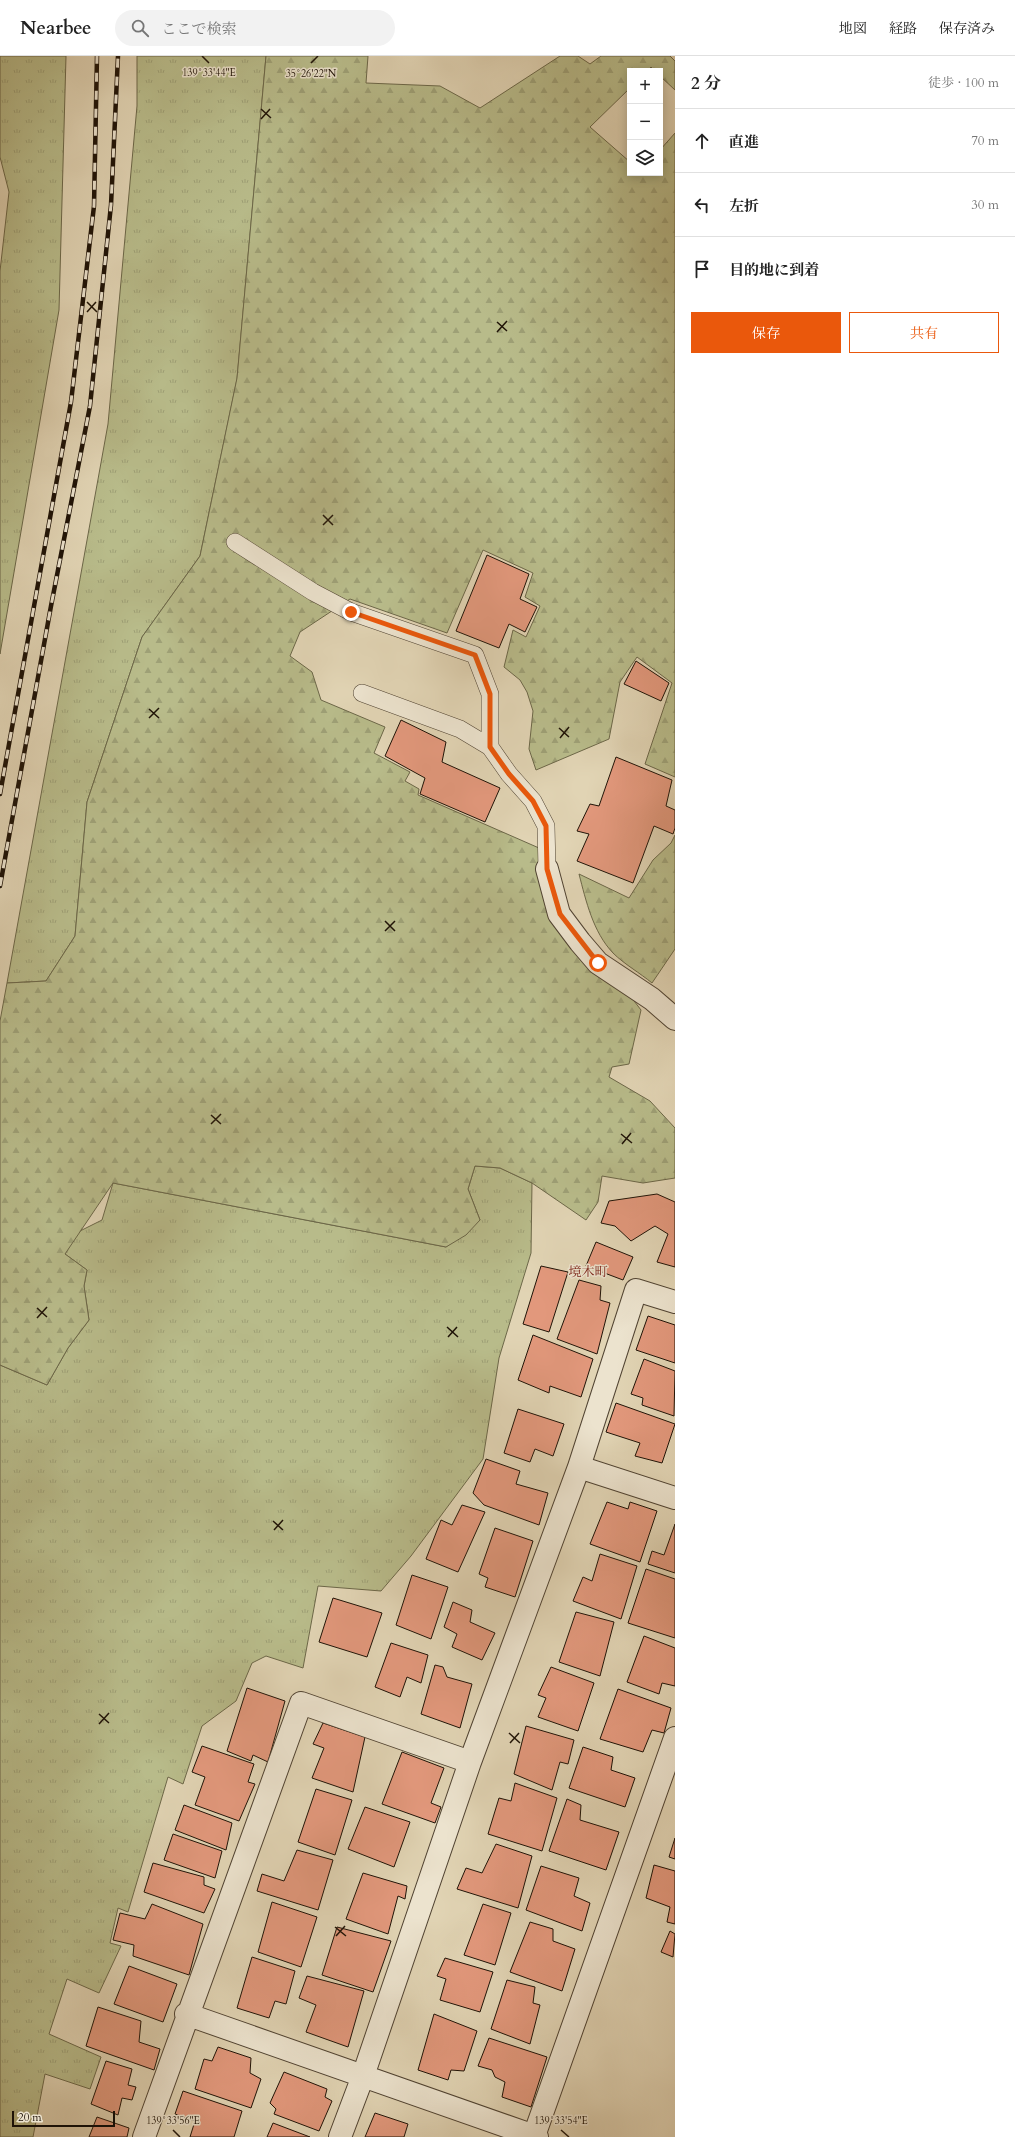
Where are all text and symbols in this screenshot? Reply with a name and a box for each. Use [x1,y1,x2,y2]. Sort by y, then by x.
search box [115,10,395,46]
text: Nearbee [20,15,91,41]
icon: search [129,17,151,39]
text: ここで検索 [161,19,237,39]
text: 地図 [839,19,867,38]
text: 経路 [889,19,917,38]
text: 保存済み [939,19,995,38]
text: 139°33'44"E [182,66,236,80]
text: 35°26'22"N [286,67,337,81]
map controls [627,68,663,176]
button: + [627,68,663,104]
text: 2 分 [691,72,721,95]
text: 徒歩 · 100 m [928,74,999,92]
button: − [627,104,663,140]
icon: ahead [691,130,713,152]
text: 直進 [729,132,759,152]
text: 70 m [971,132,999,150]
button: layers [627,140,663,176]
icon: left [691,194,713,216]
text: 左折 [729,196,759,216]
text: 30 m [971,196,999,214]
icon: arrive [691,258,713,280]
text: 目的地に到着 [729,260,819,280]
button: 保存 [691,312,841,353]
button: 共有 [849,312,999,353]
route end [342,603,360,621]
route start [589,954,607,972]
district label: 境木町 [568,1263,608,1281]
scale bar [12,2109,115,2128]
text: 20 m [18,2110,42,2125]
text: 139°33'56"E [146,2114,200,2128]
text: 139°33'54"E [534,2114,588,2128]

